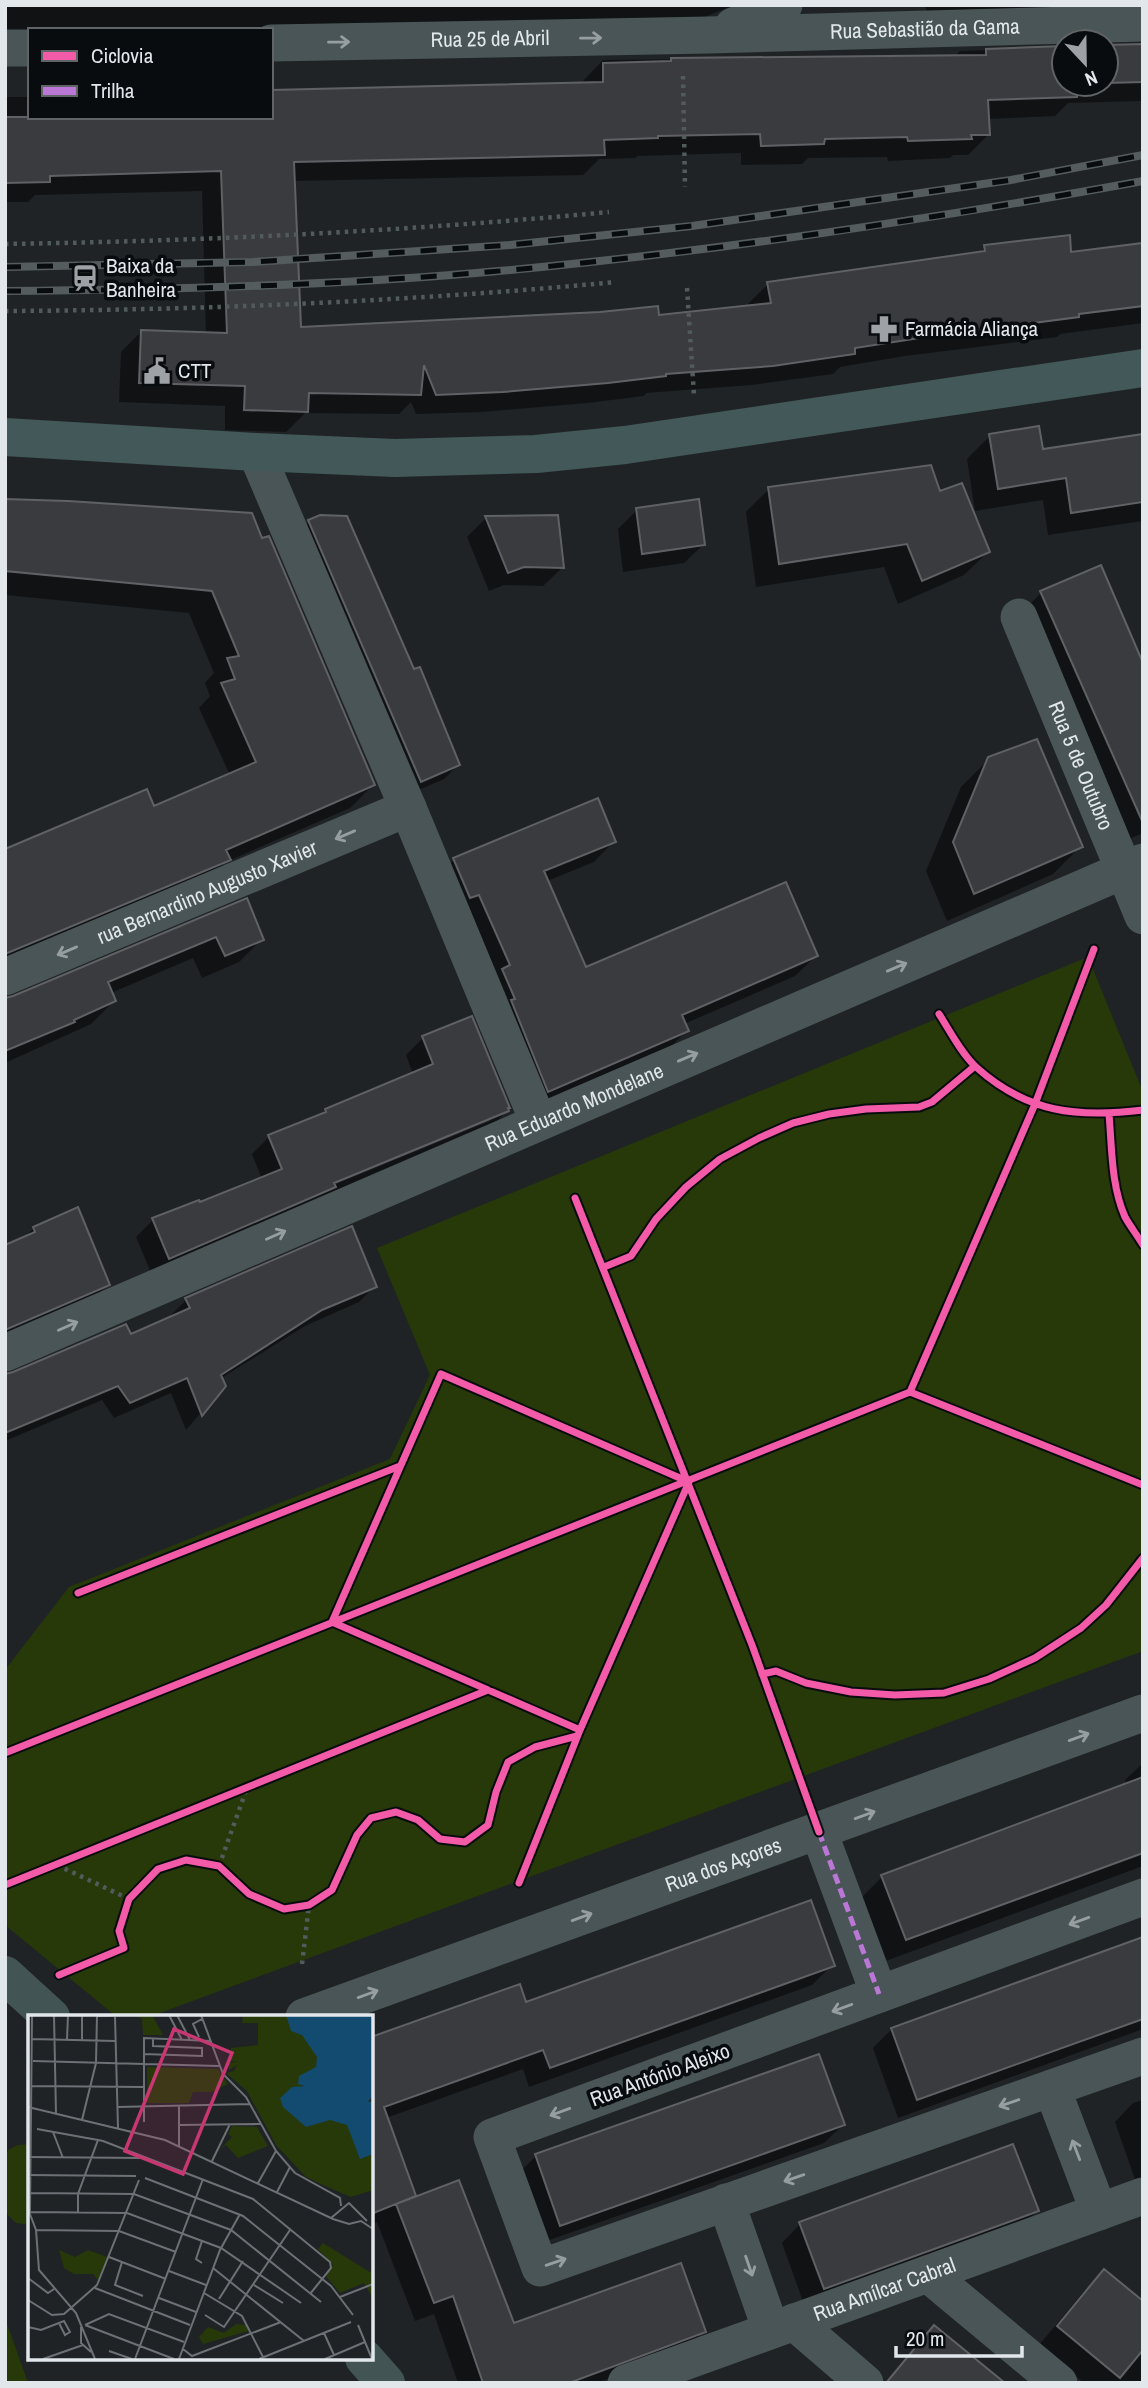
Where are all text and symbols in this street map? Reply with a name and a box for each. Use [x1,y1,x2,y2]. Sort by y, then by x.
street label: Rua Sebastião da Gama [830,11,1020,46]
street label: Rua 25 de Abril [430,23,550,54]
legend [28,28,273,119]
north arrow [1050,28,1120,98]
one-way arrow [580,31,603,44]
one-way arrow [328,35,351,49]
text: Ciclovia [91,41,154,70]
text: N [1081,65,1101,93]
text: Trilha [91,76,135,105]
place label: Baixa da Banheira [106,251,176,304]
station icon: Baixa da Banheira [70,263,100,293]
pharmacy icon: Farmácia Aliança [869,314,899,344]
place label: Farmácia Aliança [905,314,1039,343]
public building icon: CTT [142,356,172,386]
place label: CTT [178,356,212,385]
street label: Rua 5 de Outubro [1042,697,1121,834]
one-way arrow [334,829,356,842]
street label: rua Bernardino Augusto Xavier [92,833,322,951]
one-way arrow [57,945,78,958]
one-way arrow [885,960,907,973]
one-way arrow [676,1050,698,1063]
street label: Rua Eduardo Mondelane [480,1056,668,1158]
one-way arrow [265,1228,287,1241]
one-way arrow [57,1319,78,1332]
one-way arrow [1067,1729,1089,1742]
one-way arrow [854,1808,876,1820]
street label: Rua dos Açores [661,1830,785,1899]
one-way arrow [571,1910,593,1922]
one-way arrow [1068,1916,1090,1928]
one-way arrow [357,1987,379,2000]
one-way arrow [832,2003,854,2015]
inset map [28,2015,373,2360]
street label: Rua António Aleixo [586,2036,734,2113]
one-way arrow [998,2097,1020,2110]
one-way arrow [549,2107,571,2119]
one-way arrow [1068,2139,1081,2161]
one-way arrow [784,2173,806,2185]
street label: Rua Amílcar Cabral [809,2250,960,2328]
one-way arrow [544,2255,566,2267]
one-way arrow [744,2255,756,2277]
scale bar [896,2314,1022,2358]
text: 20 m [906,2324,944,2353]

